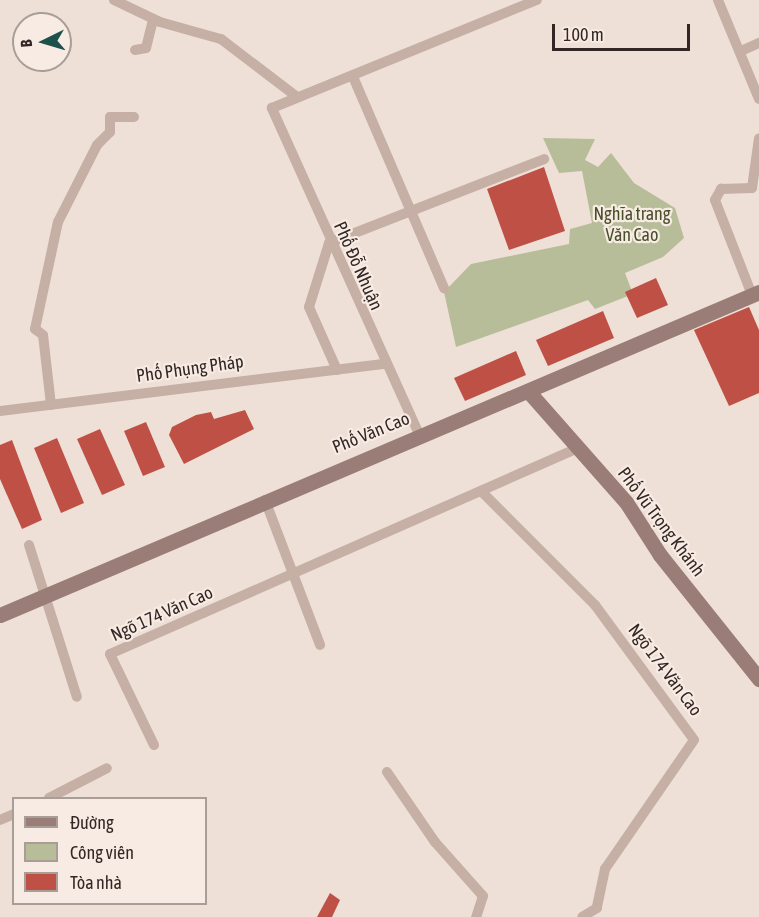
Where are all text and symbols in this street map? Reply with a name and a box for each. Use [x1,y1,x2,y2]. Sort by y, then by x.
north arrow [12,12,72,72]
scale bar [555,12,693,50]
text: 100 m [563,24,604,45]
text: B [17,39,35,48]
park label: Nghĩa trang Văn Cao [593,204,671,246]
street label: Phố Đỗ Nhuận [329,218,387,314]
street label: Phố Phụng Pháp [135,351,245,387]
street label: Phố Văn Cao [329,408,413,458]
street label: Phố Vũ Trọng Khánh [613,463,709,581]
street label: Ngõ 174 Văn Cao [108,582,216,646]
street label: Ngõ 174 Văn Cao [623,620,707,720]
legend [12,797,207,905]
text: Đường [70,812,114,833]
text: Công viên [70,842,134,863]
text: Tòa nhà [70,872,122,893]

